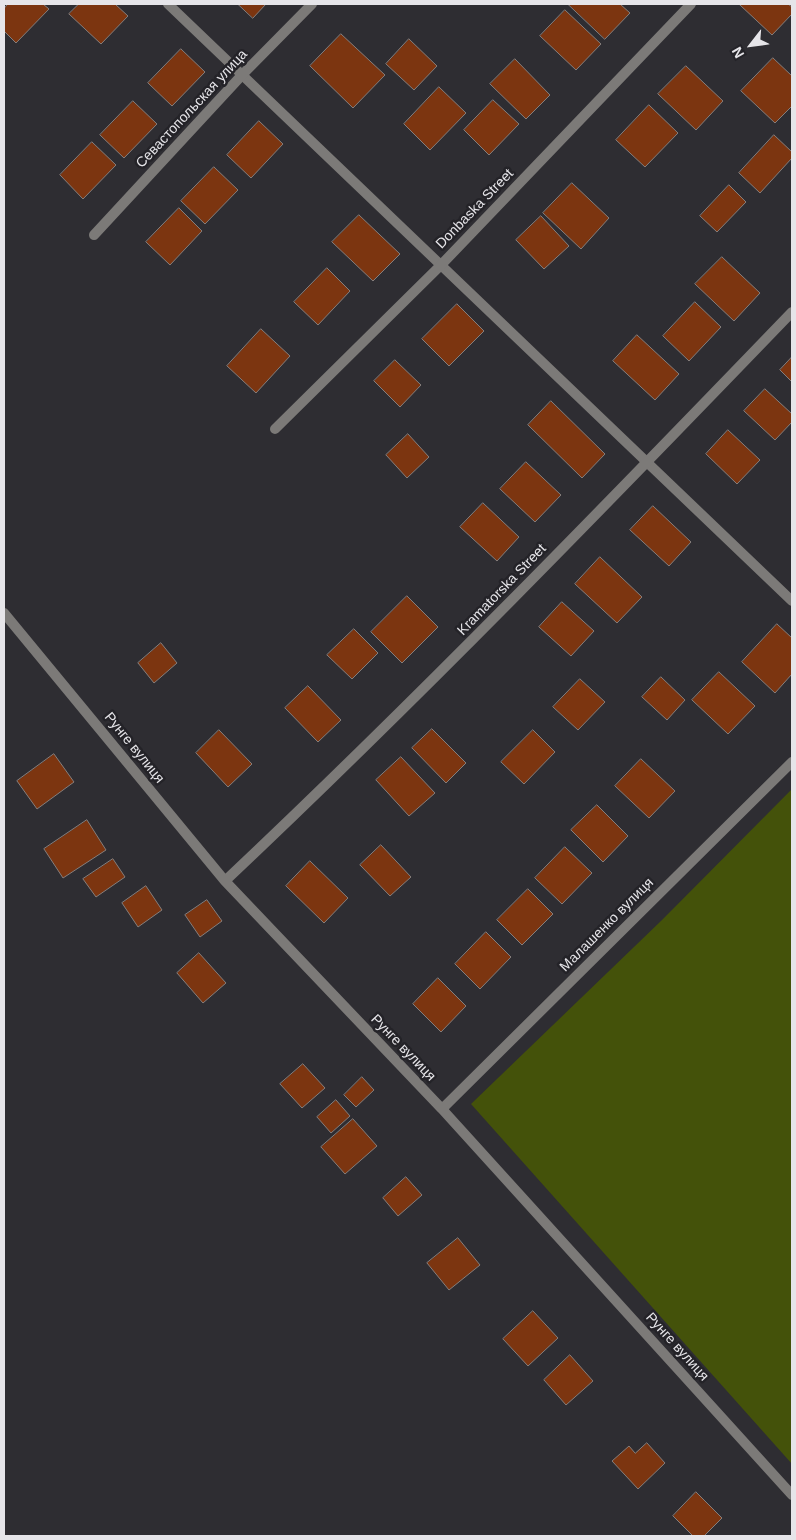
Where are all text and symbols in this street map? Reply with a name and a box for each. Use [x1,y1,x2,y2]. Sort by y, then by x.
north arrow [726,20,776,70]
text: N [729,44,747,61]
street label: Севастопольская улица [133,46,251,172]
street label: Donbaska Street [433,166,517,252]
street label: Kramatorska Street [454,541,550,639]
street label: Рунге вулиця [100,709,168,787]
street label: Малашенко вулиця [557,875,657,975]
street label: Рунге вулиця [367,1011,439,1085]
street label: Рунге вулиця [642,1309,712,1385]

